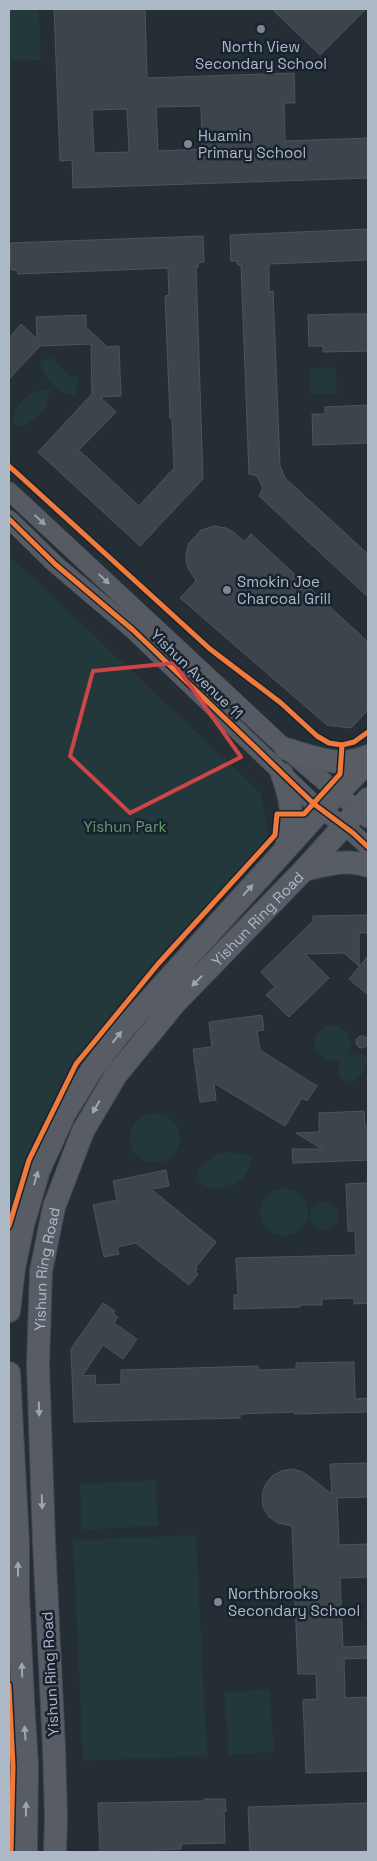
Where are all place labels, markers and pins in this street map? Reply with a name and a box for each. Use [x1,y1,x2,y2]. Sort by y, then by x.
marker: North View Secondary School [255,23,267,35]
place label: North View Secondary School [195,37,327,73]
place label: Huamin Primary School [198,126,306,162]
marker: Huamin Primary School [182,138,194,150]
place label: Smokin Joe Charcoal Grill [237,572,331,608]
marker: Smokin Joe Charcoal Grill [221,584,233,596]
place label: Northbrooks Secondary School [228,1584,360,1620]
marker: Northbrooks Secondary School [212,1596,224,1608]

